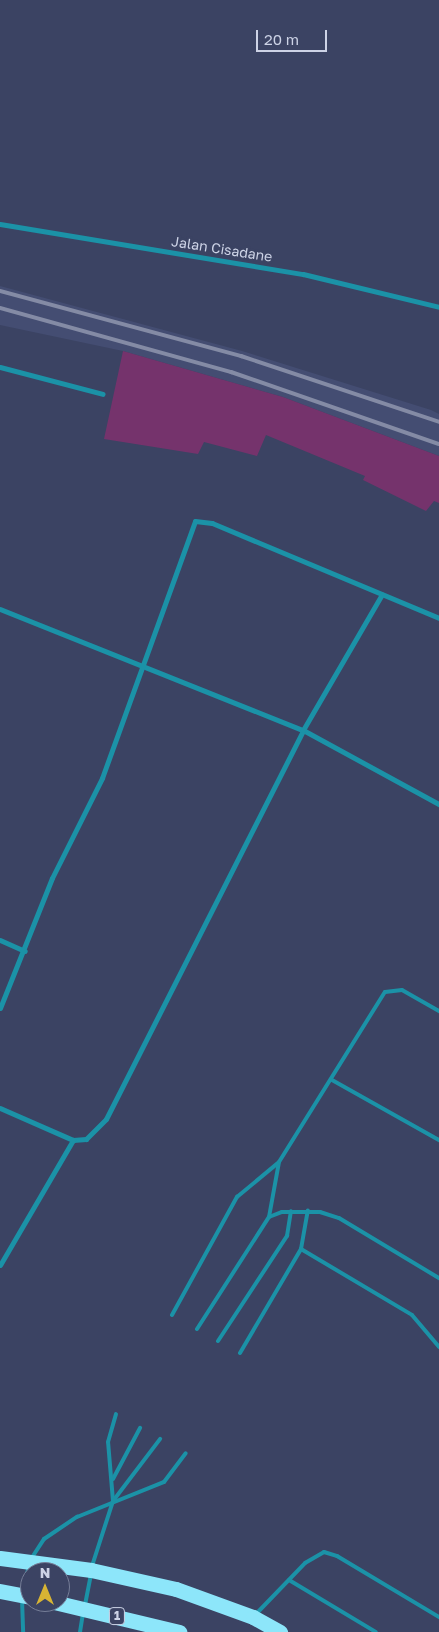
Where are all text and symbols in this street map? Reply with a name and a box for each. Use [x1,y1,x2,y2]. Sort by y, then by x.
scale bar [259,20,330,52]
text: 20 m [264,30,299,48]
street label: Jalan Cisadane [170,233,274,265]
north arrow [20,1562,70,1612]
text: N [40,1564,50,1581]
road number: 1 [108,1606,126,1625]

